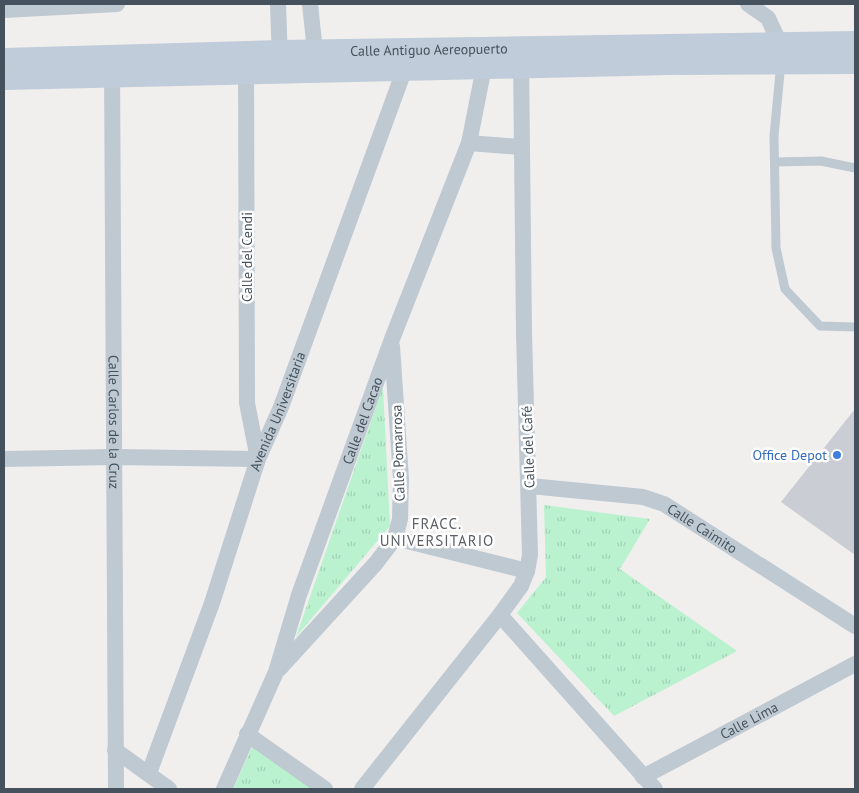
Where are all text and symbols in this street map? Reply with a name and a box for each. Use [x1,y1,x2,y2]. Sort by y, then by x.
street label: Calle Antiguo Aereopuerto [350,39,508,60]
street label: Calle del Cendi [238,212,256,302]
street label: Avenida Universitaria [246,349,309,473]
street label: Calle Carlos de la Cruz [105,355,123,489]
street label: Calle del Cacao [338,374,387,467]
street label: Calle Pomarrosa [387,404,409,502]
street label: Calle del Café [518,406,538,488]
place label: Office Depot [752,446,827,464]
marker: Office Depot [831,449,843,461]
street label: Calle Caimito [664,499,741,557]
district label: FRACC. UNIVERSITARIO [380,514,494,550]
street label: Calle Lima [717,698,781,743]

